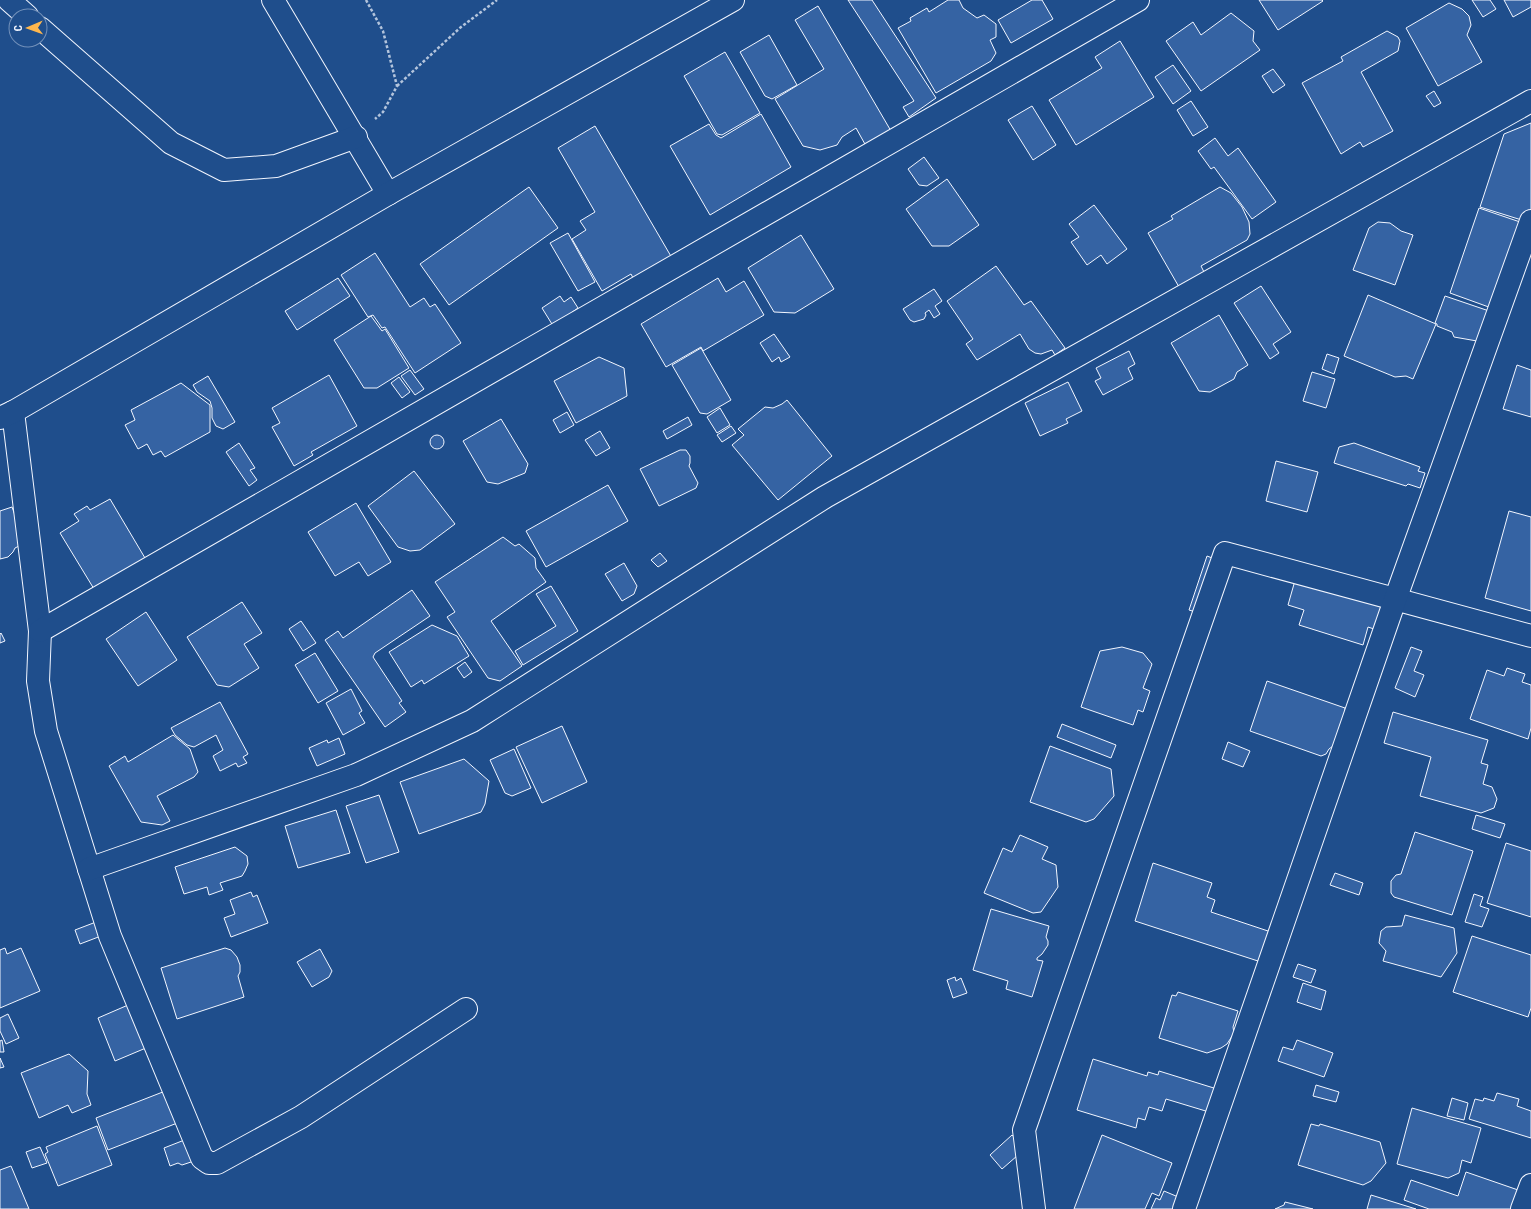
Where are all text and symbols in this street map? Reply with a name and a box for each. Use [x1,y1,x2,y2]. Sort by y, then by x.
north arrow [8,8,48,48]
text: С [12,25,25,32]

